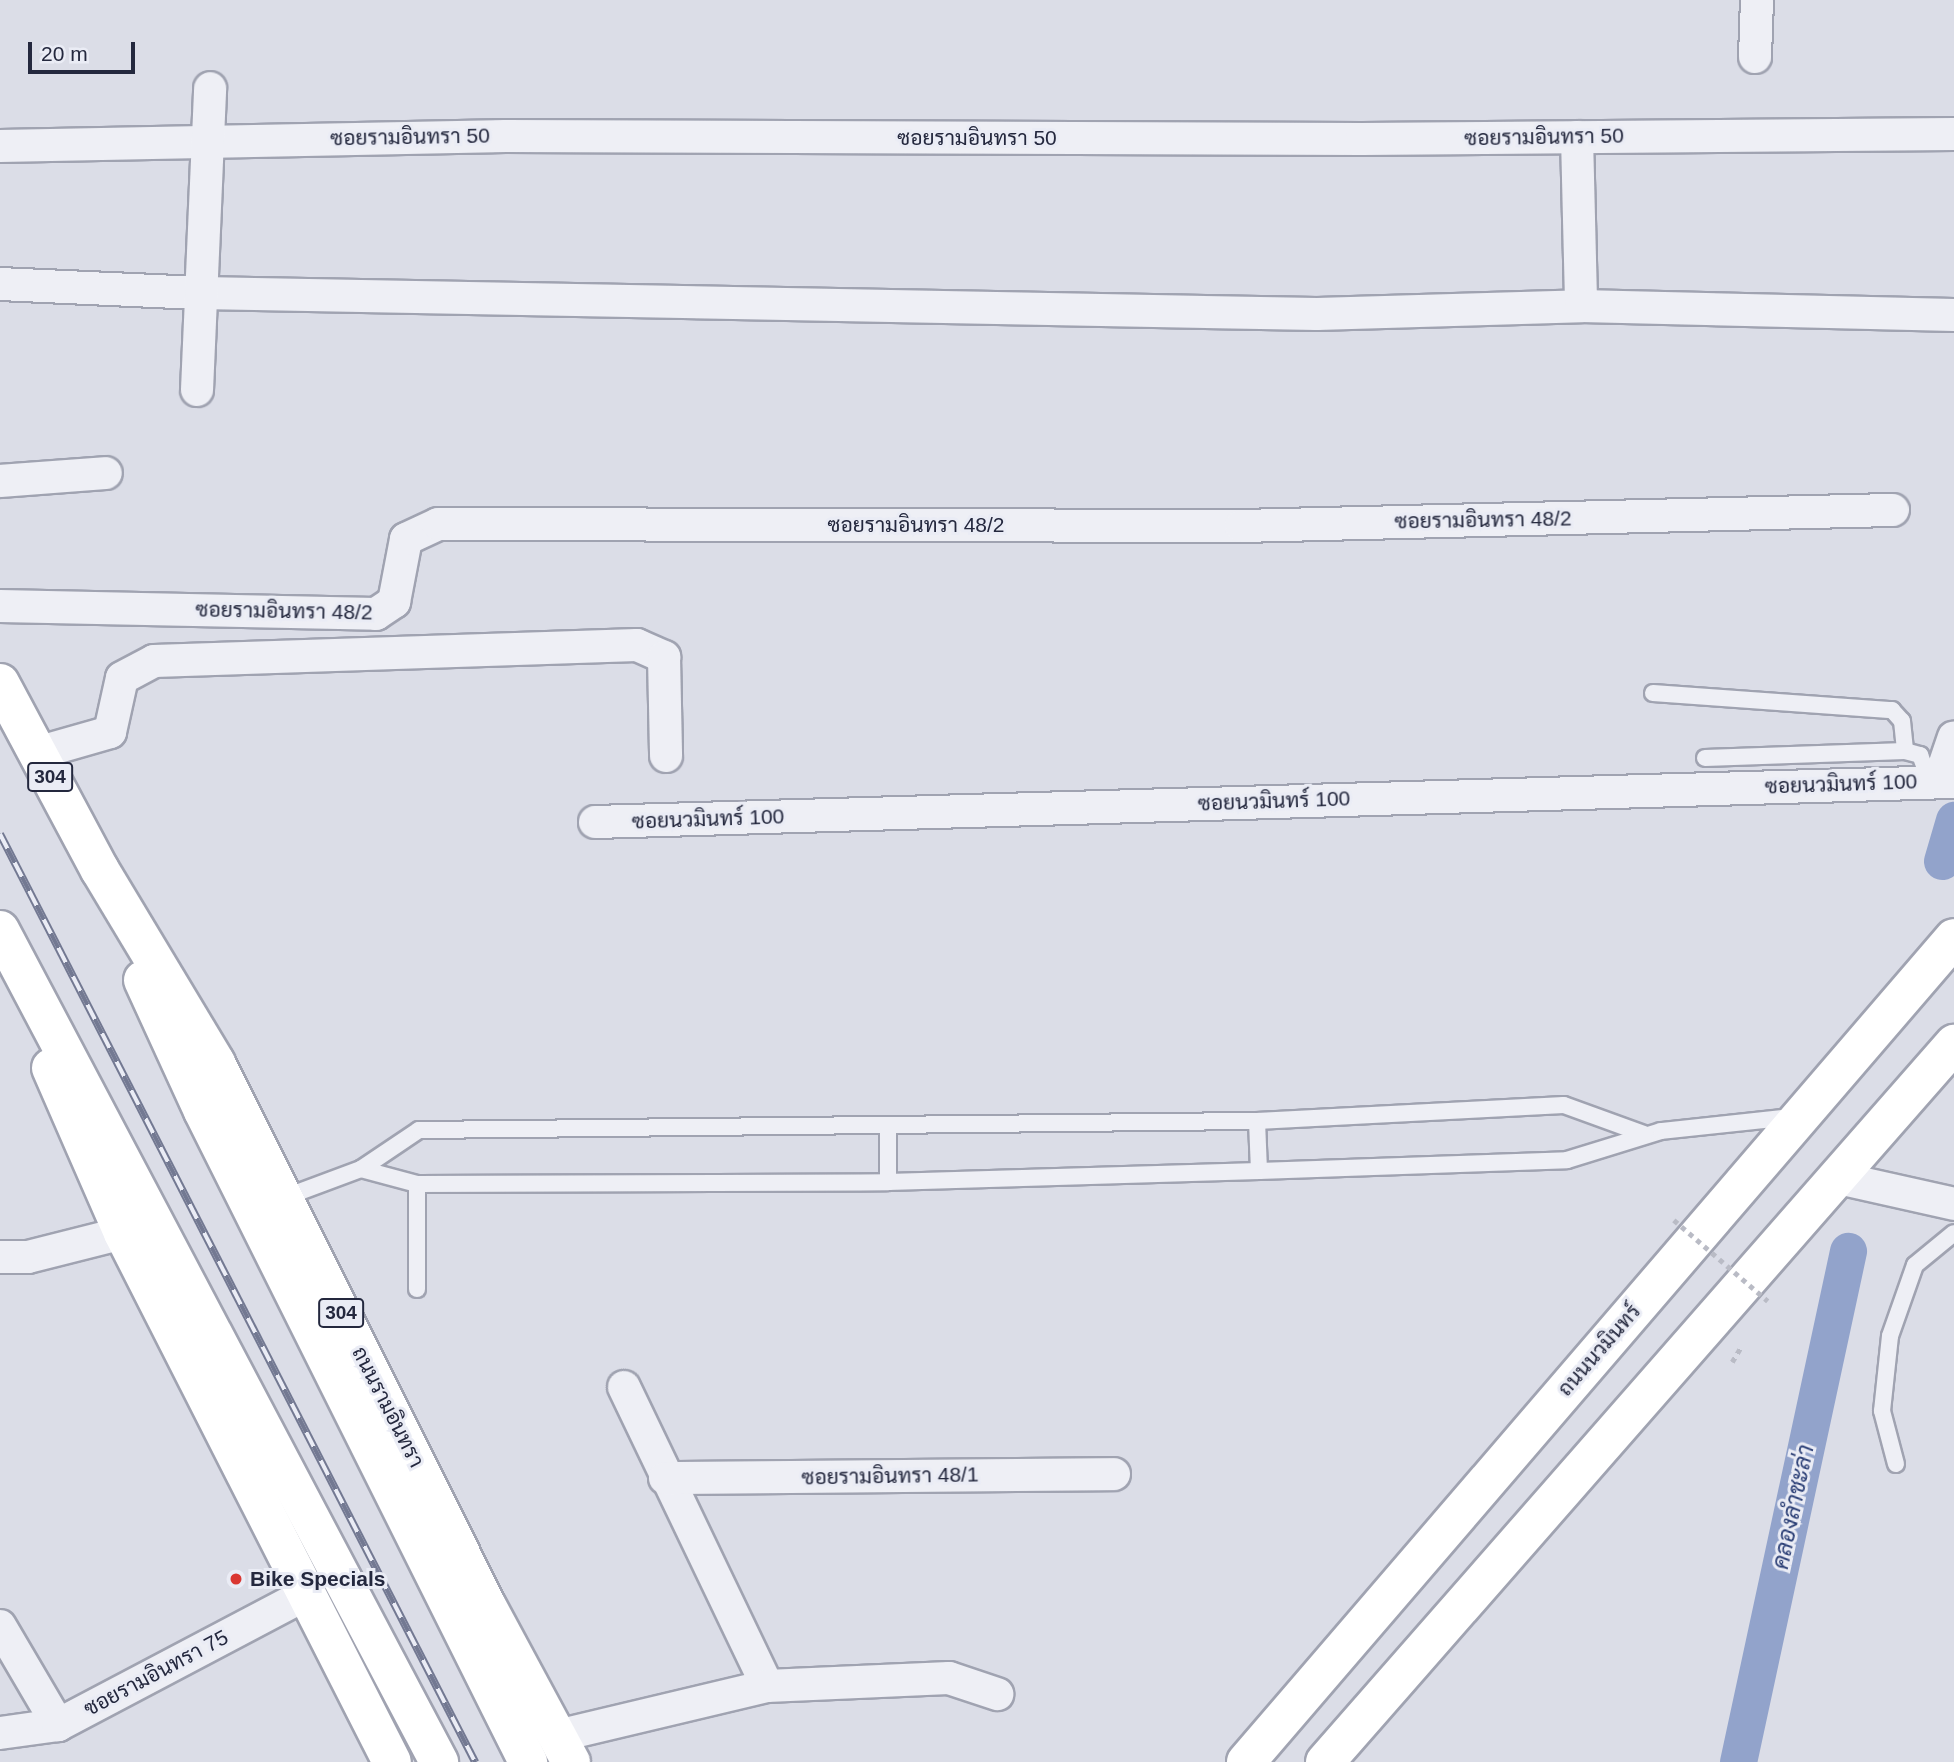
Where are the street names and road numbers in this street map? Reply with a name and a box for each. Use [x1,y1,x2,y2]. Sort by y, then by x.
street label: ซอยรามอินทรา 50 [330,123,490,151]
street label: ซอยรามอินทรา 50 [1464,123,1624,151]
street label: ซอยรามอินทรา 50 [897,125,1057,151]
street label: ซอยรามอินทรา 48/2 [1394,506,1572,534]
street label: ซอยรามอินทรา 48/2 [827,512,1005,538]
street label: ซอยรามอินทรา 48/2 [195,597,373,625]
road number: 304 [26,762,74,792]
street label: ซอยนวมินทร์ 100 [1764,769,1918,799]
street label: ซอยนวมินทร์ 100 [1197,786,1351,816]
street label: ซอยนวมินทร์ 100 [631,804,785,834]
road number: 304 [316,1298,366,1329]
street label: ถนนนวมินทร์ [1552,1299,1646,1401]
street label: ถนนรามอินทรา [347,1342,429,1472]
street label: ซอยรามอินทรา 48/1 [801,1462,979,1490]
street label: ซอยรามอินทรา 75 [80,1624,232,1722]

